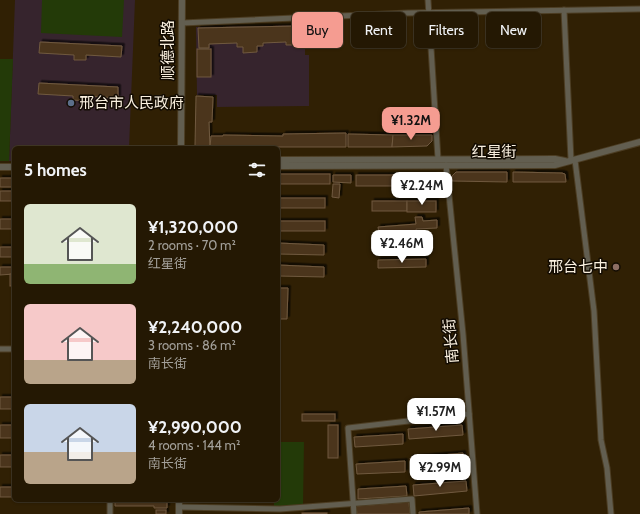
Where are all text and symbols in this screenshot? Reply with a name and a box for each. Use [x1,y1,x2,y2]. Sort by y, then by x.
chip: Buy [292,12,343,48]
chip: Rent [351,12,406,48]
chip: Filters [414,12,478,48]
chip: New [486,12,541,48]
street label: 顺德北路 [159,20,177,80]
place label: 邢台市人民政府 [79,94,184,112]
marker: 邢台市人民政府 [66,98,76,108]
pin: ¥1.32M [378,107,444,141]
text: ¥1.32M [391,112,431,128]
street label: 红星街 [471,143,517,161]
icon: filters [246,159,268,181]
text: 5 homes [24,160,87,180]
pin: ¥2.24M [389,172,455,206]
text: ¥2.24M [400,177,444,193]
text: ¥1,320,000 [148,217,238,237]
icon: home [56,220,104,268]
pin: ¥2.46M [369,230,435,264]
text: ¥2.46M [380,235,424,251]
text: 2 rooms · 70 m² [148,237,236,253]
text: 红星街 [148,255,187,271]
place label: 邢台七中 [548,258,608,276]
marker: 邢台七中 [611,262,621,272]
text: ¥2,240,000 [148,317,242,337]
street label: 南长街 [440,318,462,364]
icon: home [56,320,104,368]
text: 3 rooms · 86 m² [148,337,236,353]
text: 南长街 [148,355,187,371]
pin: ¥1.57M [403,398,469,432]
text: ¥1.57M [416,403,456,419]
text: ¥2,990,000 [148,417,242,437]
icon: home [56,420,104,468]
text: 4 rooms · 144 m² [148,437,240,453]
pin: ¥2.99M [407,454,473,488]
text: 南长街 [148,455,187,471]
text: ¥2.99M [419,459,461,475]

